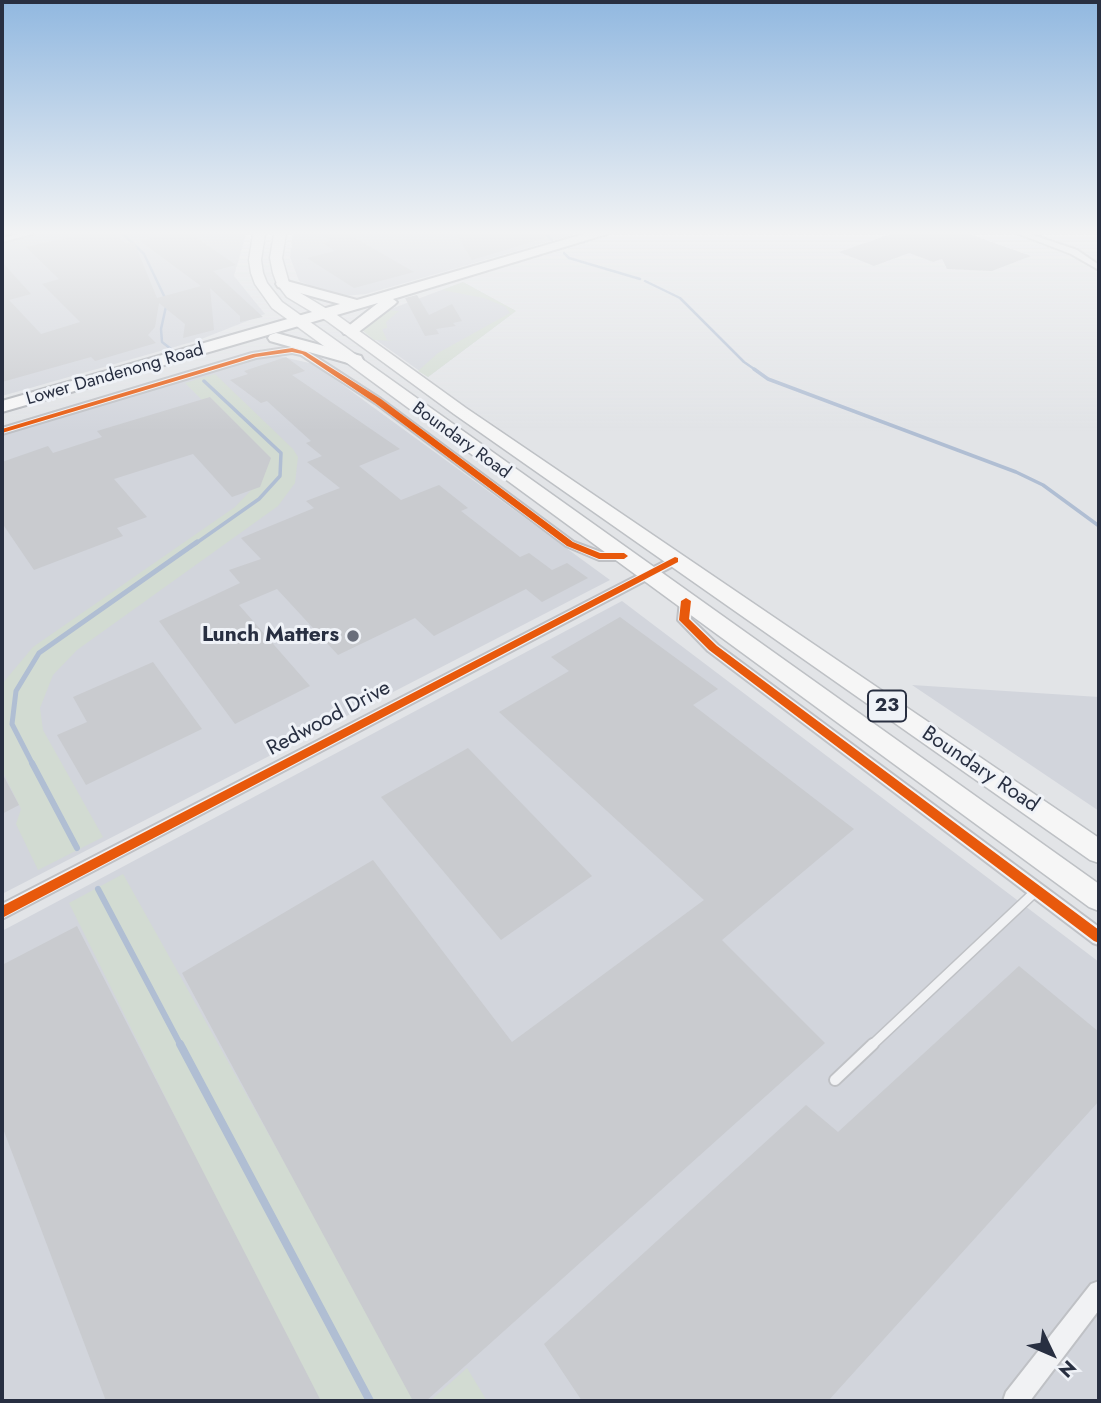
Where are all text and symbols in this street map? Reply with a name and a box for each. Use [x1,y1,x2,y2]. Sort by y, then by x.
street label: Lower Dandenong Road [24,339,206,411]
street label: Boundary Road [408,398,514,484]
place label: Lunch Matters [202,623,339,649]
marker: Lunch Matters [345,628,361,644]
street label: Redwood Drive [263,676,395,762]
road number: 23 [868,691,906,722]
street label: Boundary Road [917,722,1043,818]
north arrow [1017,1319,1087,1389]
text: N [1053,1354,1082,1384]

